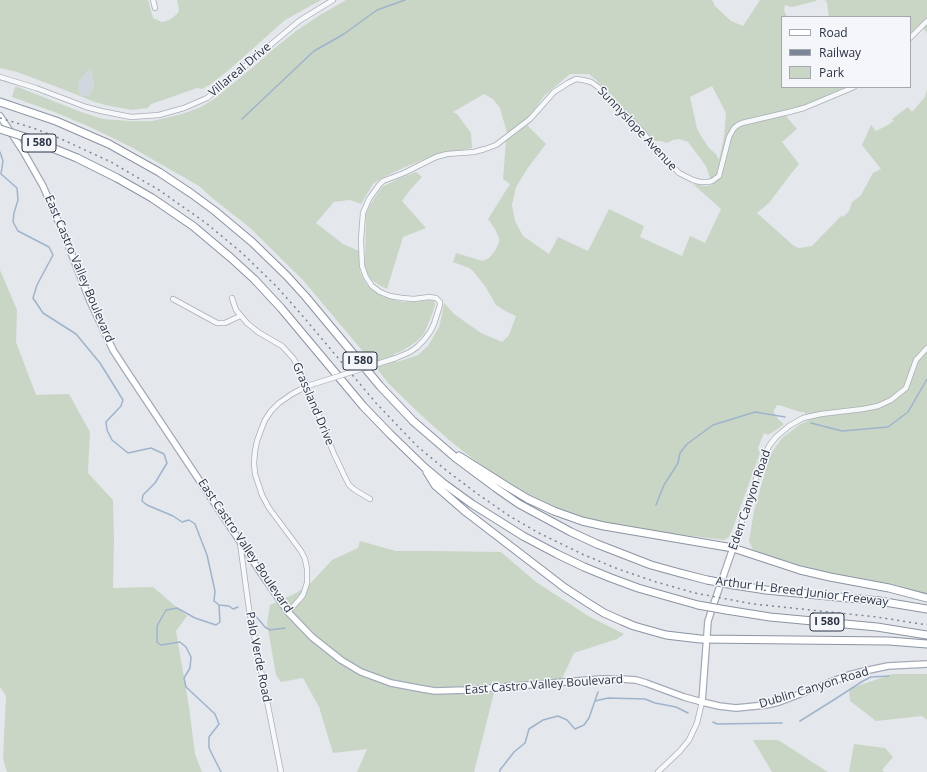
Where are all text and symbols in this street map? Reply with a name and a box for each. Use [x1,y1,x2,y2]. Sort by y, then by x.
legend [781,16,911,88]
text: Road [819,24,848,41]
street label: Villareal Drive [206,40,274,100]
text: Railway [819,44,861,61]
text: Park [819,64,844,81]
street label: Sunnyslope Avenue [594,84,680,174]
road number: I 580 [22,134,56,152]
street label: East Castro Valley Boulevard [41,193,117,345]
road number: I 580 [343,352,377,370]
street label: Grassland Drive [289,360,337,448]
street label: Eden Canyon Road [726,448,774,552]
street label: East Castro Valley Boulevard [195,476,295,616]
street label: Arthur H. Breed Junior Freeway [715,574,889,610]
street label: Palo Verde Road [242,611,274,703]
road number: I 580 [810,613,844,631]
street label: Dublin Canyon Road [757,664,871,712]
street label: East Castro Valley Boulevard [464,672,624,698]

